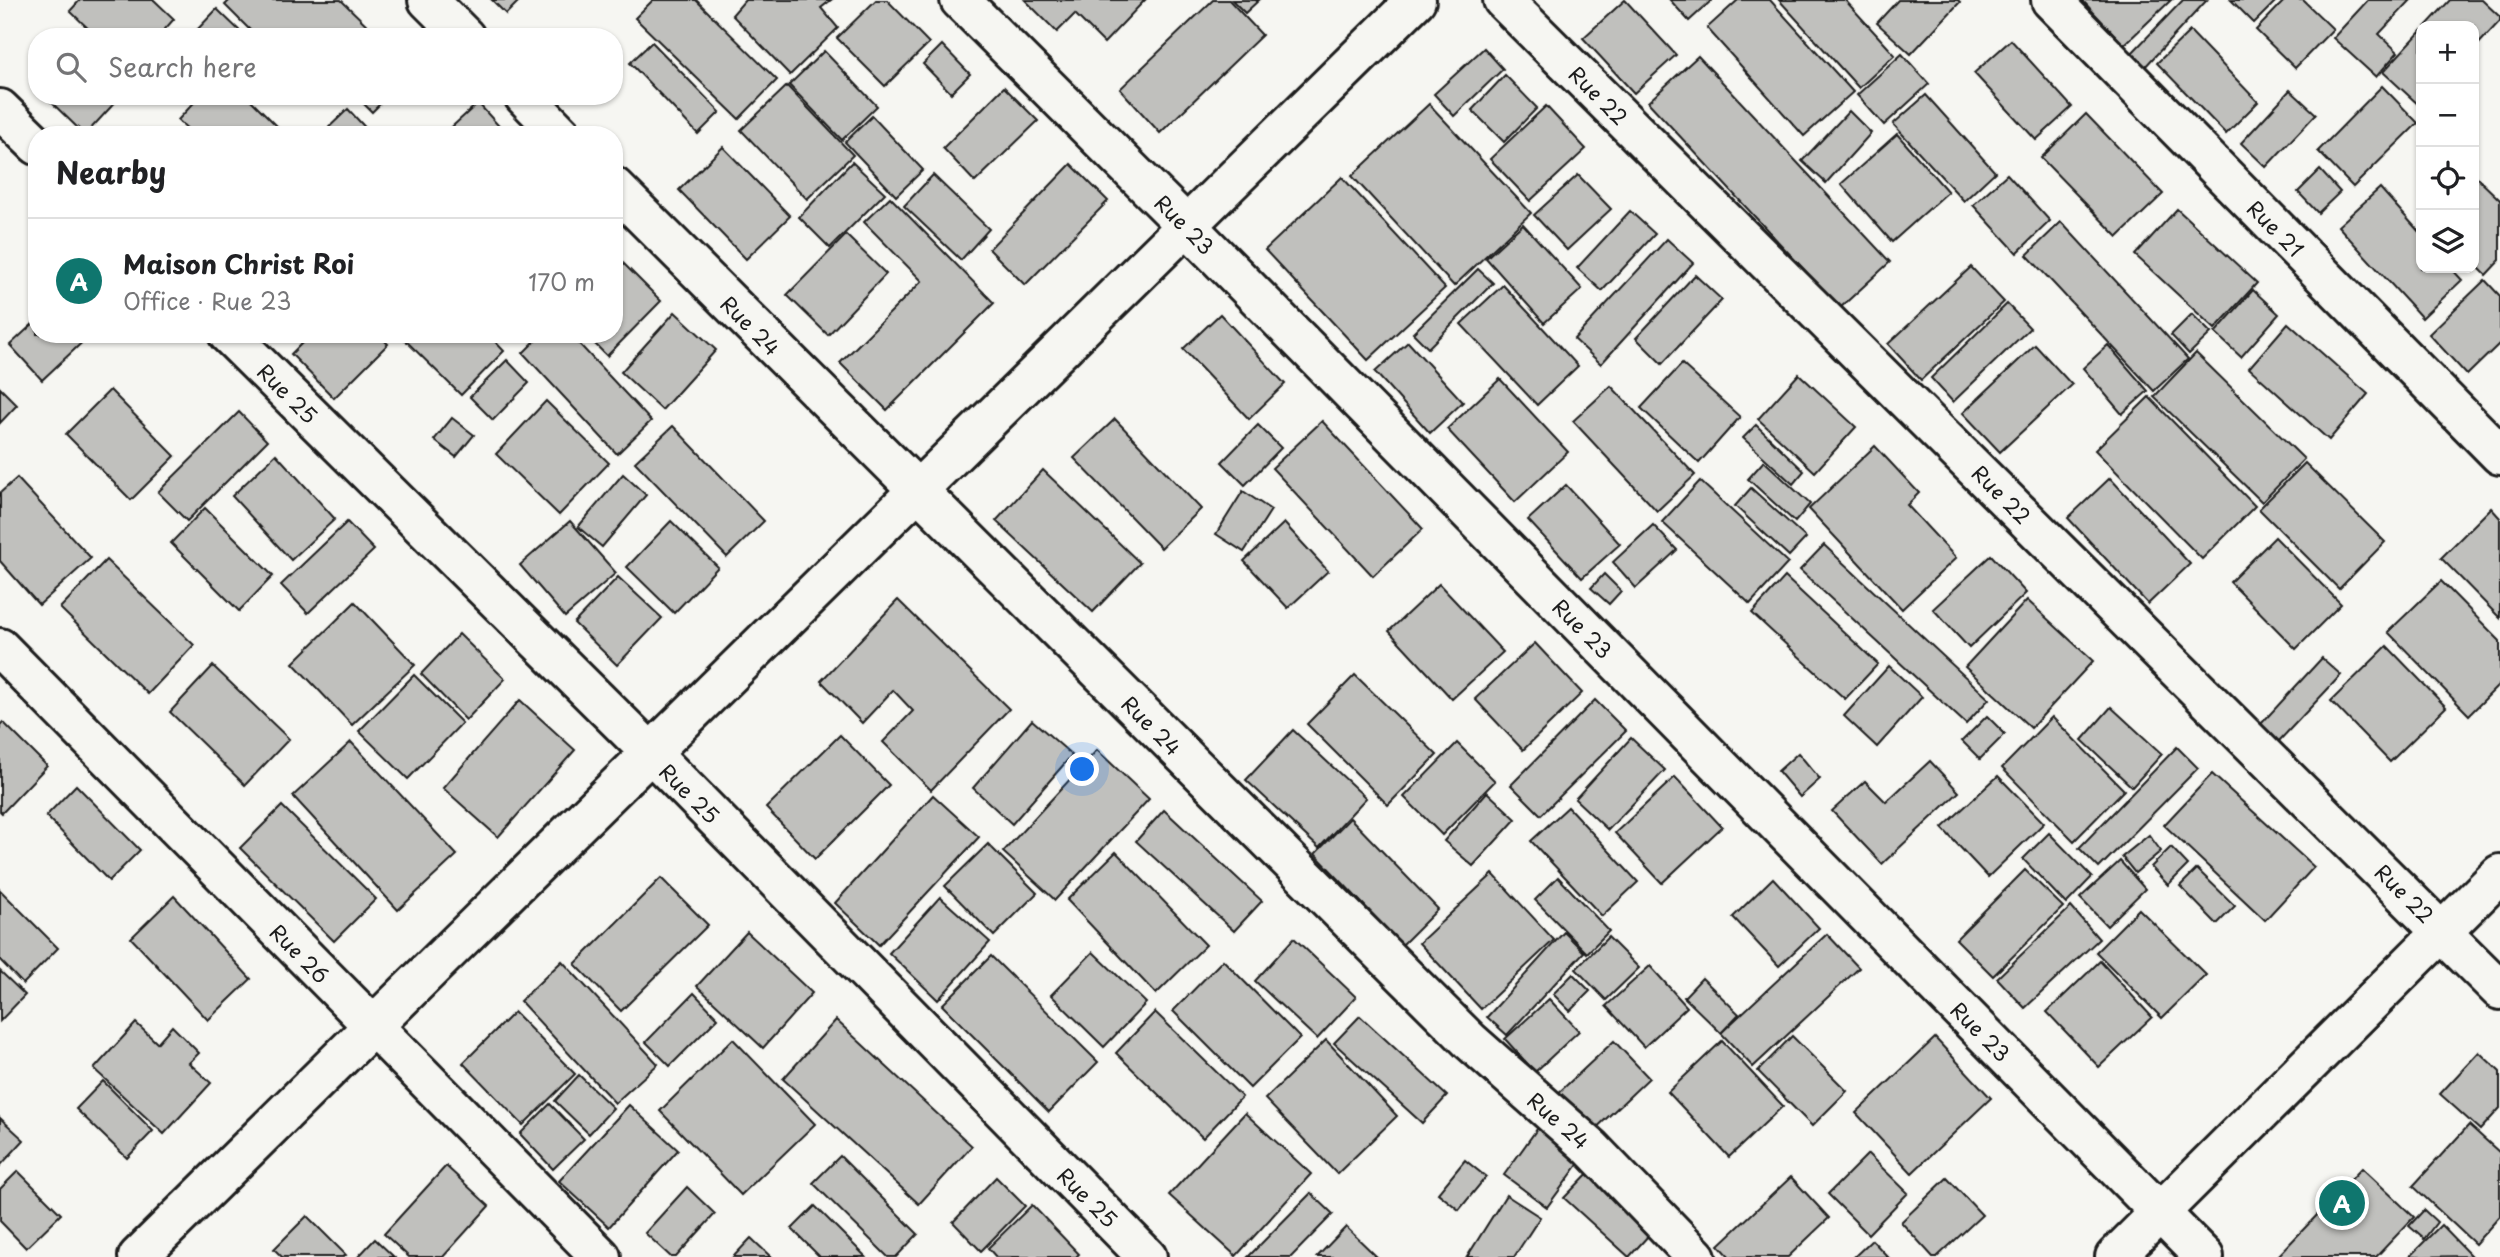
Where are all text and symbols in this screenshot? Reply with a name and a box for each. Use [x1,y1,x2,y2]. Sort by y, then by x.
map controls [2416,21,2479,273]
button: + [2416,21,2479,84]
search box [28,28,623,105]
text: Search here [108,47,257,86]
icon: search [52,48,90,86]
street label: Rue 22 [1562,58,1636,132]
button: − [2416,84,2479,147]
button: locate [2416,147,2479,210]
text: Nearby [56,149,166,194]
street label: Rue 23 [1148,187,1222,261]
street label: Rue 21 [2240,192,2312,264]
button: layers [2416,210,2479,273]
text: Maison Christ Roi [123,244,354,283]
text: A [70,264,88,299]
text: 170 m [528,264,595,299]
text: Office · Rue 23 [123,283,292,318]
street label: Rue 24 [714,288,788,362]
street label: Rue 25 [251,356,325,430]
street label: Rue 22 [1965,457,2039,531]
street label: Rue 23 [1546,591,1620,665]
street label: Rue 24 [1115,688,1189,762]
your location [1065,752,1099,786]
street label: Rue 25 [653,756,727,830]
street label: Rue 22 [2368,856,2442,930]
street label: Rue 26 [263,916,337,990]
street label: Rue 23 [1944,994,2018,1068]
street label: Rue 24 [1521,1084,1597,1156]
street label: Rue 25 [1051,1160,1125,1234]
pin: A [2319,1177,2365,1229]

